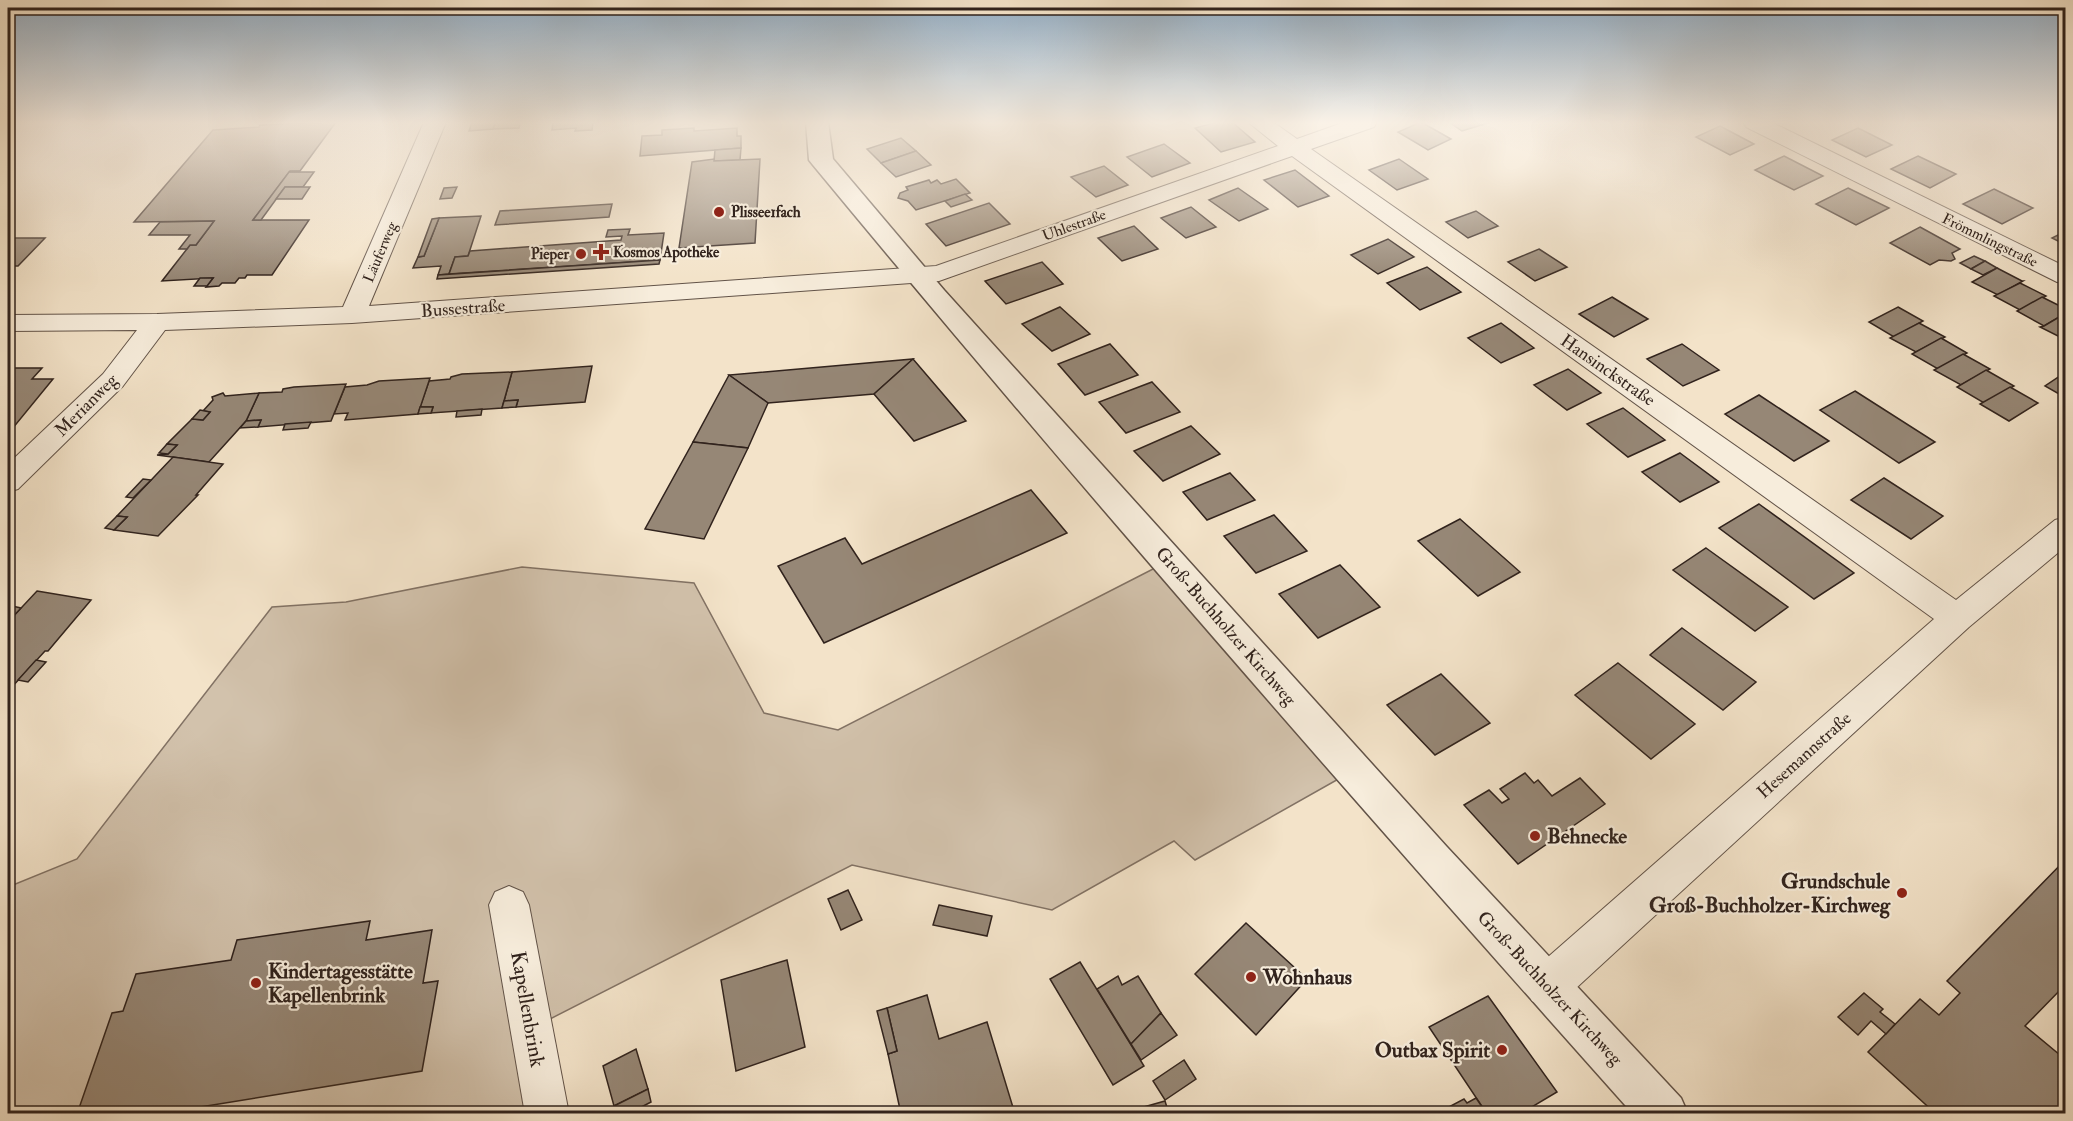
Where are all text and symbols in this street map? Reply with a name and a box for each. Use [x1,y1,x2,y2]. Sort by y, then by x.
place label: Plissee1fach [731,203,801,222]
marker: Plissee1fach [712,205,726,219]
street label: Uhlestraße [1040,205,1109,246]
street label: Frömmlingstraße [1939,209,2041,272]
street label: Läuferweg [359,218,402,285]
place label: Kosmos Apotheke [613,243,720,263]
place label: Pieper [531,245,569,265]
marker: Kosmos Apotheke [594,245,608,259]
marker: Pieper [574,247,588,261]
street label: Bussestraße [420,294,506,323]
street label: Hansinckstraße [1556,329,1660,412]
street label: Merianweg [50,368,124,442]
street label: Groß-Buchholzer Kirchweg [1150,542,1302,711]
street label: Hesemannstraße [1752,707,1857,804]
place label: Behnecke [1547,823,1627,850]
marker: Behnecke [1528,829,1542,843]
place label: Grundschule Groß-Buchholzer-Kirchweg [1649,868,1891,919]
marker: Grundschule Groß-Buchholzer-Kirchweg [1895,886,1909,900]
street label: Groß-Buchholzer Kirchweg [1472,906,1628,1071]
street label: Kapellenbrink [504,949,551,1069]
place label: Kindertagesstätte Kapellenbrink [268,958,413,1009]
place label: Wohnhaus [1262,964,1352,991]
marker: Wohnhaus [1244,970,1258,984]
marker: Kindertagesstätte Kapellenbrink [249,976,263,990]
place label: Outbax Spirit [1375,1037,1490,1064]
marker: Outbax Spirit [1495,1043,1509,1057]

